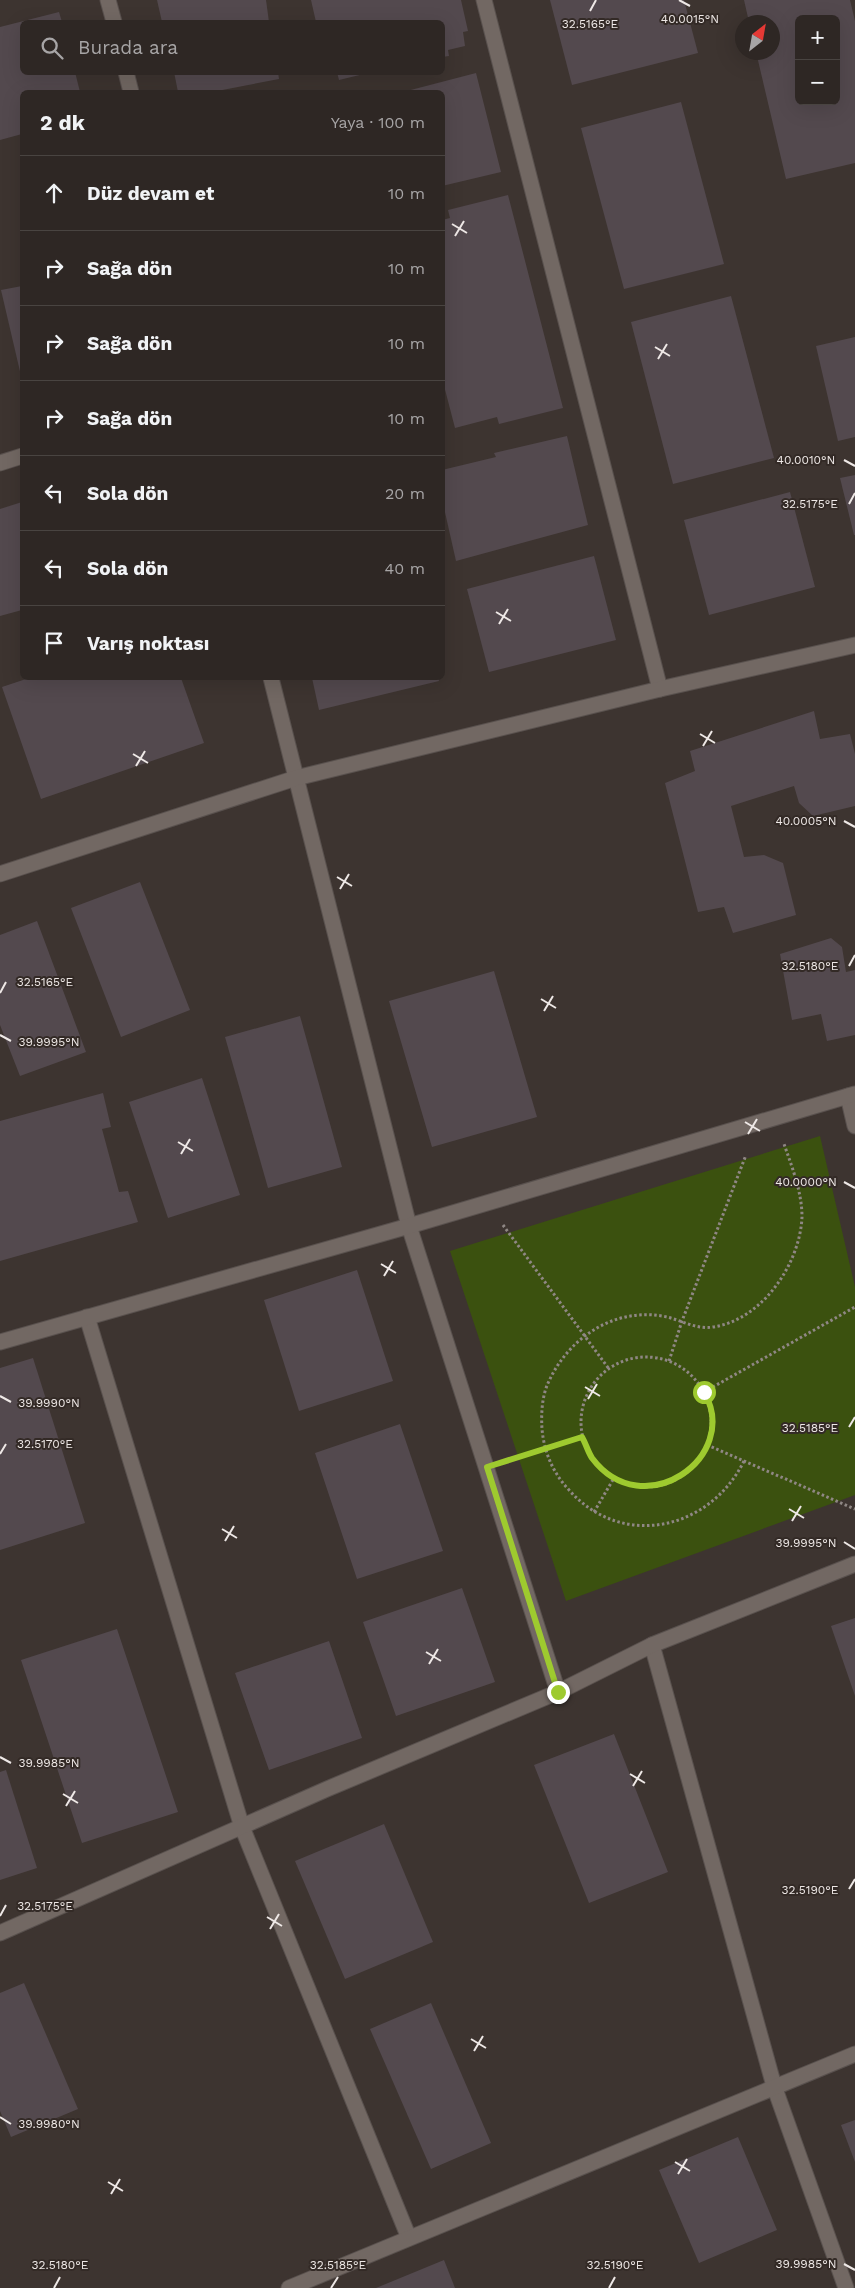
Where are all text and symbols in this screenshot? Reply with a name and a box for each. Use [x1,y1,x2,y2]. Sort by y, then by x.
text: 40.0015°N [661,12,719,26]
north arrow [735,15,780,60]
map controls [795,15,840,105]
button: + [795,15,840,60]
text: 32.5165°E [562,17,618,31]
search box [20,20,445,75]
icon: search [38,34,66,62]
text: Burada ara [78,36,178,59]
button: − [795,60,840,105]
text: 2 dk [40,110,85,135]
text: Yaya · 100 m [331,113,425,132]
icon: ahead [40,179,68,207]
text: Düz devam et [87,182,214,205]
text: 10 m [388,184,425,203]
icon: right [40,254,68,282]
text: Sağa dön [87,257,172,280]
text: 10 m [388,259,425,278]
icon: right [40,329,68,357]
text: Sağa dön [87,332,172,355]
text: 10 m [388,334,425,353]
icon: right [40,404,68,432]
text: Sağa dön [87,407,172,430]
text: 10 m [388,409,425,428]
text: 40.0010°N [777,453,835,467]
icon: left [40,479,68,507]
text: Sola dön [87,482,168,505]
text: 20 m [385,484,425,503]
text: 32.5175°E [782,497,838,511]
icon: left [40,554,68,582]
text: Sola dön [87,557,168,580]
text: 40 m [385,559,425,578]
icon: arrive [40,629,68,657]
text: Varış noktası [87,632,209,655]
text: 40.0005°N [775,814,837,828]
text: 32.5180°E [782,959,839,973]
text: 32.5165°E [17,975,73,989]
text: 39.9995°N [19,1035,79,1049]
text: 40.0000°N [775,1175,837,1189]
route start [693,1381,716,1404]
text: 39.9990°N [18,1396,80,1410]
text: 32.5185°E [782,1421,839,1435]
text: 32.5170°E [17,1437,73,1451]
text: 39.9995°N [776,1536,836,1550]
route end [547,1681,570,1704]
text: 39.9985°N [19,1756,79,1770]
text: 32.5190°E [782,1883,839,1897]
text: 32.5175°E [17,1899,73,1913]
text: 39.9980°N [18,2117,80,2131]
text: 39.9985°N [776,2257,836,2271]
text: 32.5180°E [32,2258,89,2272]
text: 32.5185°E [310,2258,367,2272]
text: 32.5190°E [587,2258,644,2272]

